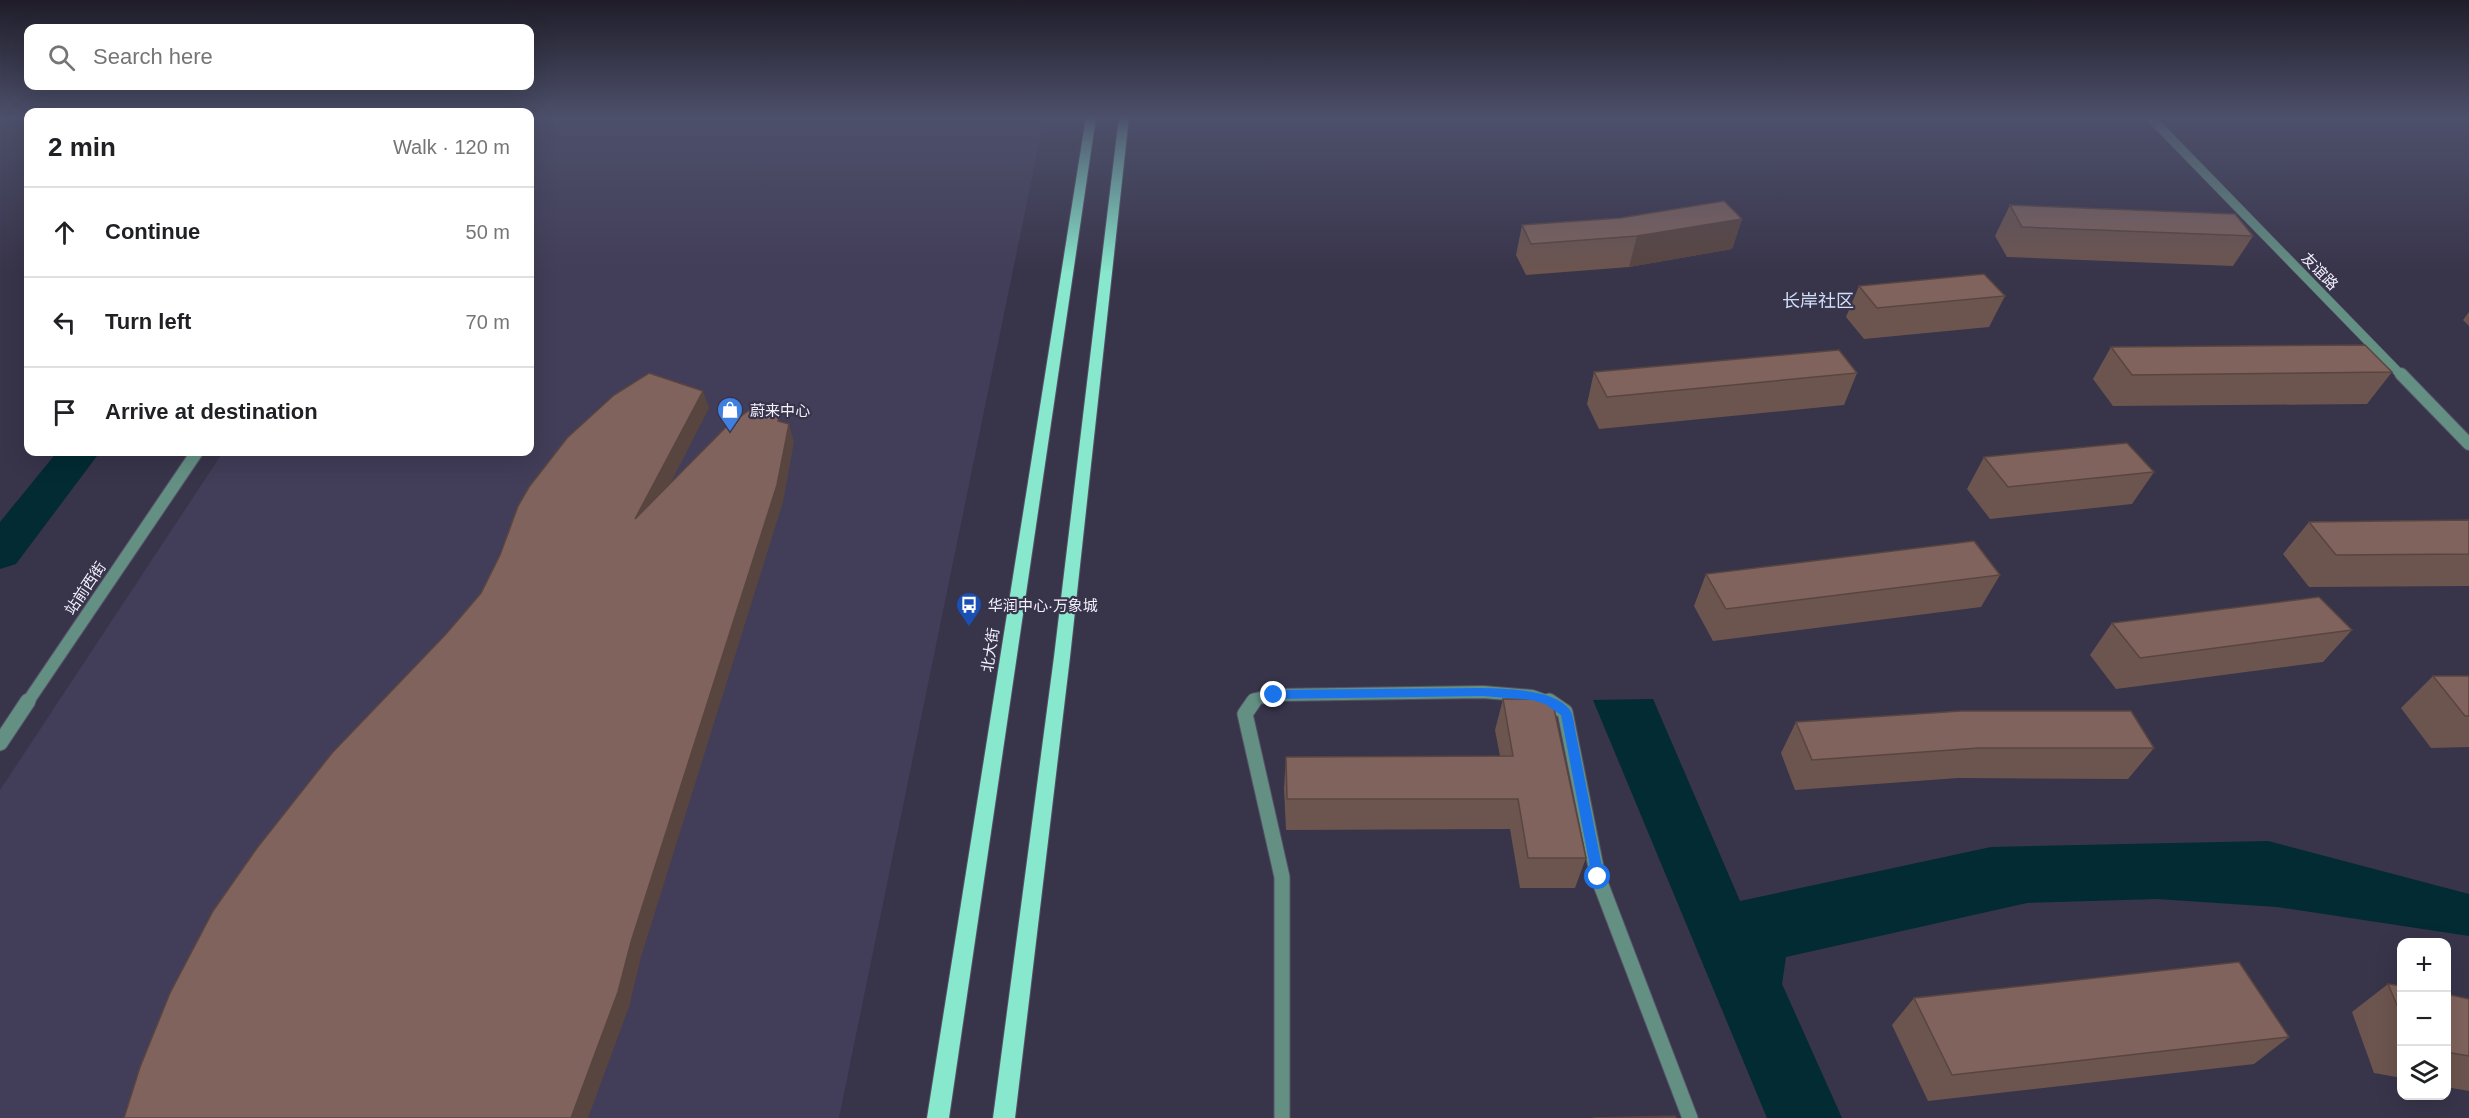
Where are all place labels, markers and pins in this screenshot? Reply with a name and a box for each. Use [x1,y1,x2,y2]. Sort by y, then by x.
shop icon: 蔚来中心 [715,395,745,433]
place label: 蔚来中心 [750,402,810,419]
bus stop icon: 华润中心·万象城 [954,590,984,628]
place label: 华润中心·万象城 [988,597,1098,614]

